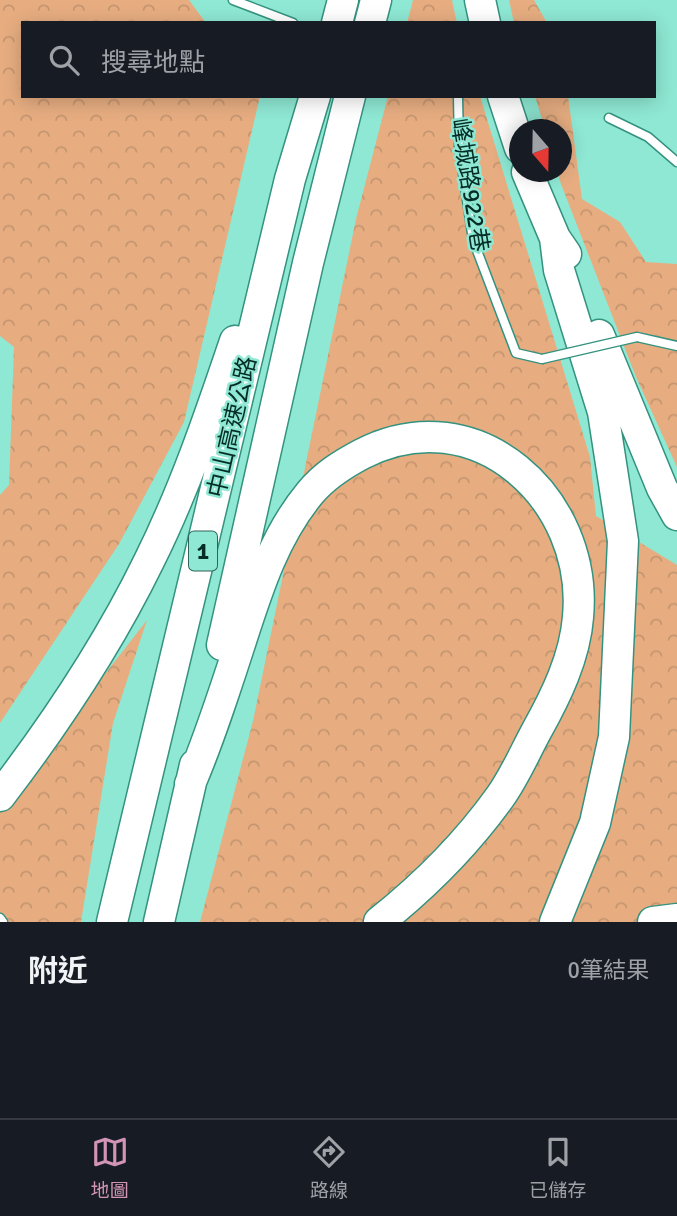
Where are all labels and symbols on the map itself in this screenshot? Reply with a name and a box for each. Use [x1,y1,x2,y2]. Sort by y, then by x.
street label: 峰城路922巷 [445,116,495,254]
north arrow [509,119,572,182]
street label: 中山高速公路 [201,353,263,501]
road number: 1 [189,531,217,570]

